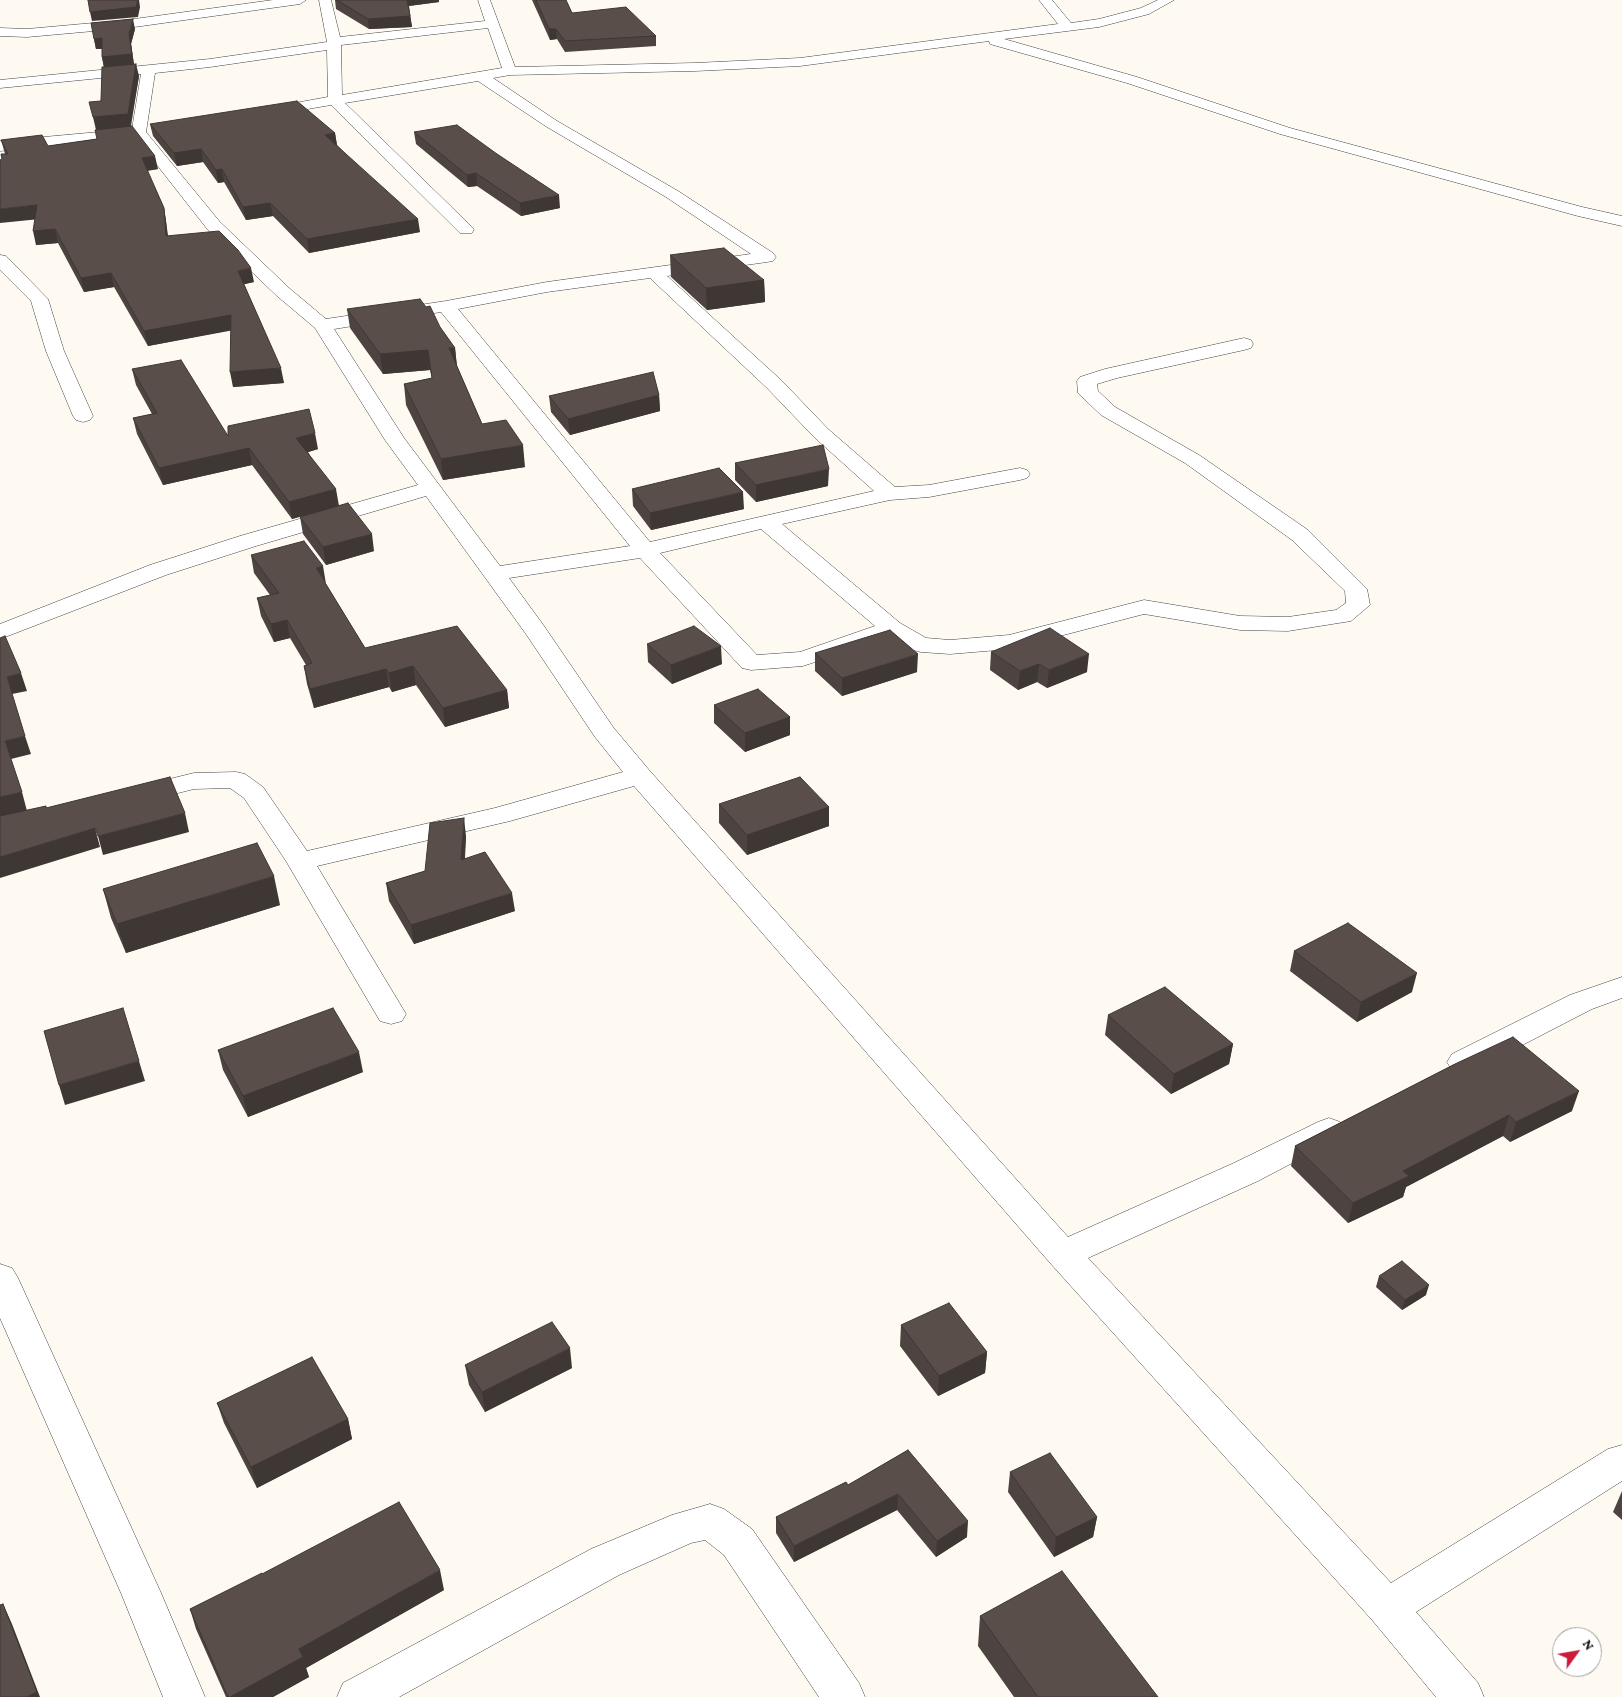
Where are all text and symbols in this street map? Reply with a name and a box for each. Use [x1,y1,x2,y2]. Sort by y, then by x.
north arrow [1552,1627,1602,1677]
text: N [1580,1636,1598,1653]

